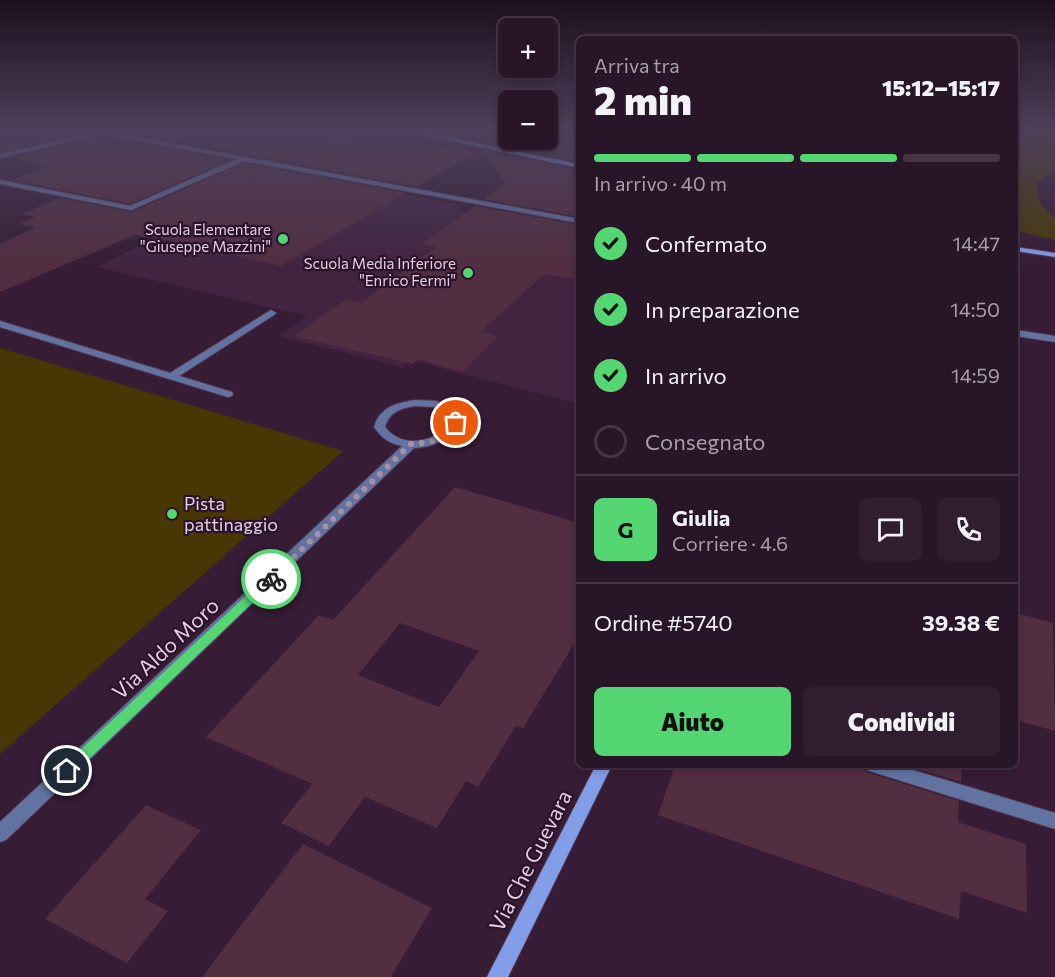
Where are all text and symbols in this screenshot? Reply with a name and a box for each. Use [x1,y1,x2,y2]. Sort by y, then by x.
map controls [498,18,558,150]
button: + [498,18,558,78]
text: Arriva tra [594,53,680,77]
text: 15:12–15:17 [882,74,1000,101]
text: 2 min [594,75,692,123]
button: − [498,90,558,150]
text: In arrivo · 40 m [594,171,727,195]
place label: Scuola Elementare "Giuseppe Mazzini" [140,220,271,255]
icon: check [594,227,627,260]
text: Confermato [645,230,767,257]
text: 14:47 [953,231,1000,255]
marker: Scuola Elementare "Giuseppe Mazzini" [276,232,290,246]
place label: Scuola Media Inferiore "Enrico Fermi" [304,254,456,289]
marker: Scuola Media Inferiore "Enrico Fermi" [461,266,475,280]
icon: check [594,293,627,326]
text: In preparazione [645,296,800,323]
text: 14:50 [950,297,1000,321]
icon: check [594,359,627,392]
text: In arrivo [645,362,727,389]
text: 14:59 [951,363,1000,387]
pin [430,397,481,448]
icon: bag [439,406,472,439]
text: Consegnato [645,428,765,455]
place label: Pista pattinaggio [184,492,278,535]
button: chat [859,498,922,561]
button: phone [937,498,1000,561]
text: Giulia [672,504,730,531]
marker: Pista pattinaggio [165,507,179,521]
text: G [617,516,634,543]
text: Corriere · 4.6 [672,531,788,555]
courier [241,549,301,609]
icon: bike [255,563,288,596]
street label: Via Aldo Moro [107,592,223,704]
text: Ordine #5740 [594,609,733,636]
text: 39.38 € [922,609,1000,636]
button: Aiuto [594,687,791,756]
button: Condividi [803,687,1000,756]
pin [41,745,92,796]
icon: home [50,754,83,787]
street label: Via Che Guevara [483,786,576,935]

